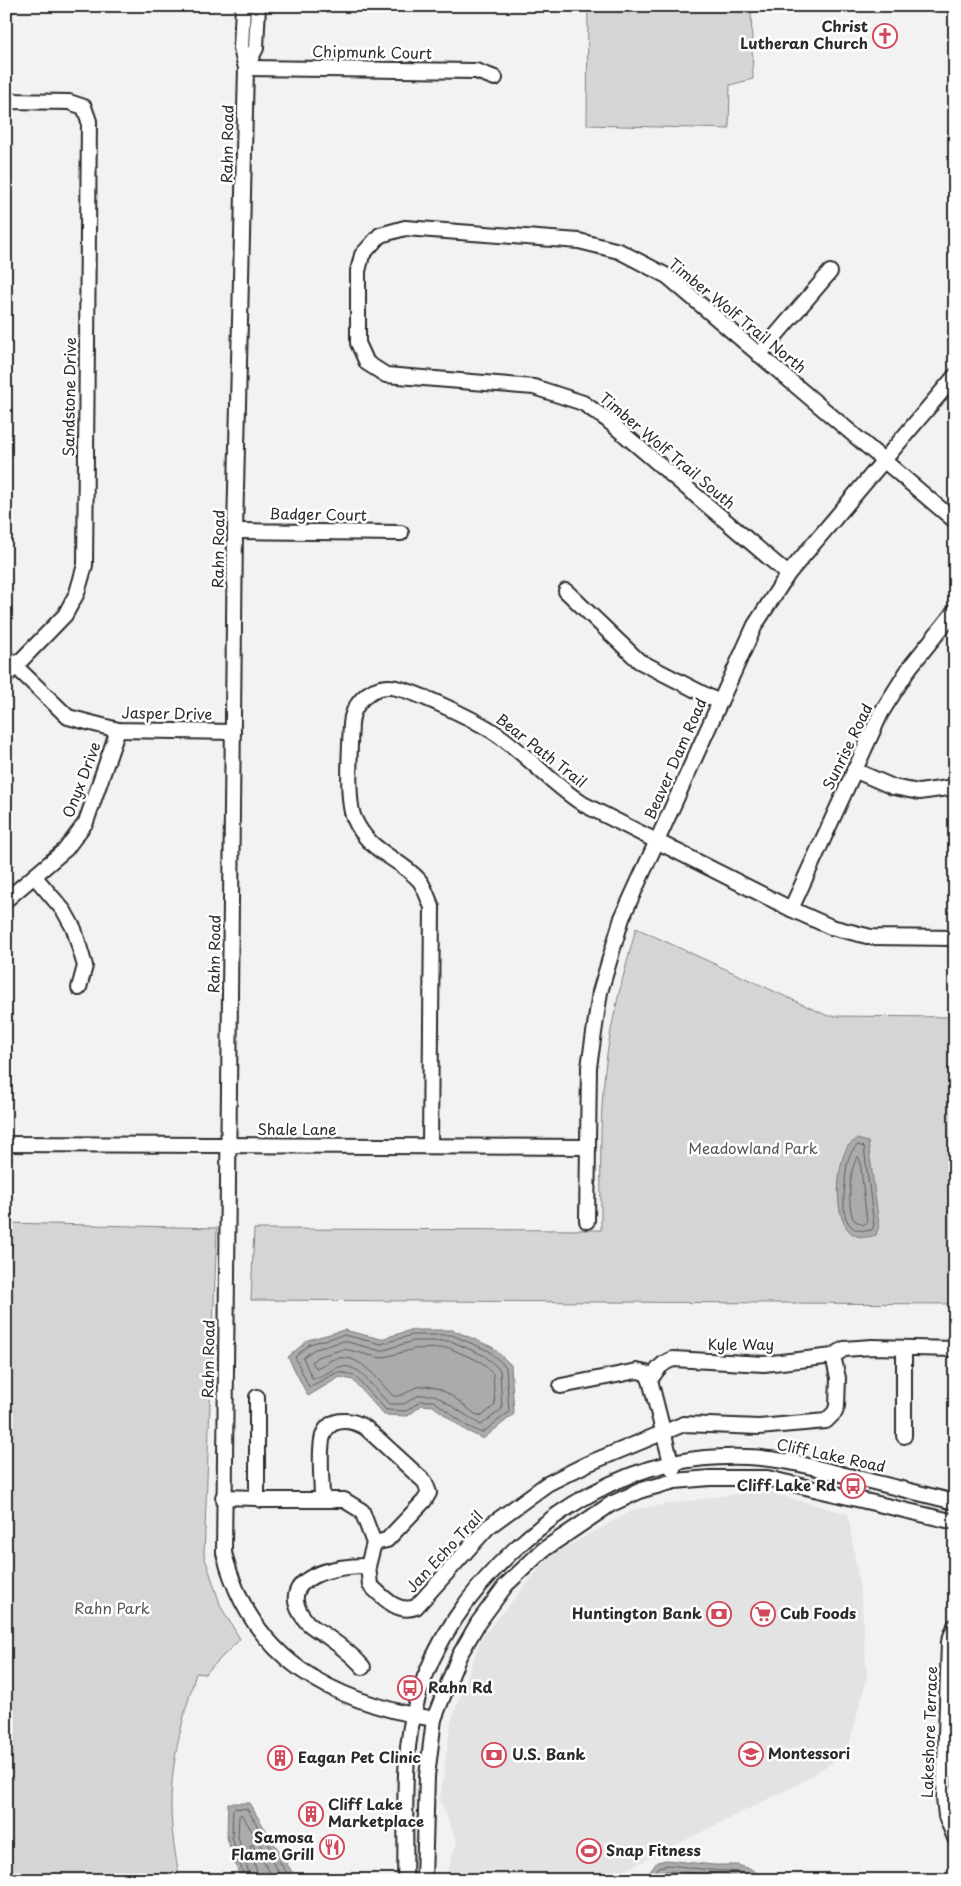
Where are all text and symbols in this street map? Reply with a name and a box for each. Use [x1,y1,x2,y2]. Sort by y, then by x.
place label: Christ Lutheran Church [740,14,868,54]
church icon: Christ Lutheran Church [872,23,898,49]
street label: Chipmunk Court [312,39,432,64]
street label: Rahn Road [214,104,239,184]
street label: Timber Wolf Trail North [664,252,812,378]
street label: Sandstone Drive [56,337,81,457]
street label: Timber Wolf Trail South [595,386,741,514]
street label: Badger Court [269,501,367,526]
street label: Rahn Road [205,509,230,589]
street label: Beaver Dam Road [638,694,712,823]
street label: Sunrise Road [816,699,877,793]
street label: Jasper Drive [121,700,213,725]
street label: Bear Path Trail [492,707,592,793]
street label: Onyx Drive [56,738,106,821]
street label: Rahn Road [201,914,226,994]
street label: Shale Lane [257,1117,337,1140]
park label: Meadowland Park [688,1136,818,1159]
street label: Rahn Road [195,1319,220,1399]
street label: Kyle Way [708,1332,774,1355]
street label: Cliff Lake Road [775,1432,888,1477]
place label: Cliff Lake Rd [737,1473,836,1496]
bus stop icon: Cliff Lake Rd [840,1473,866,1499]
street label: Jan Echo Trail [400,1505,488,1597]
park label: Rahn Park [74,1596,150,1619]
place label: Huntington Bank [572,1601,702,1624]
bank icon: Huntington Bank [706,1601,732,1627]
supermarket icon: Cub Foods [750,1601,776,1627]
place label: Cub Foods [780,1601,856,1624]
street label: Lakeshore Terrace [915,1666,942,1798]
bus stop icon: Rahn Rd [397,1675,423,1701]
place label: Rahn Rd [428,1675,492,1698]
school or university icon: Montessori [738,1741,764,1767]
place label: Montessori [768,1741,850,1764]
bank icon: U.S. Bank [481,1742,507,1768]
place label: U.S. Bank [512,1742,586,1765]
building icon: Eagan Pet Clinic [267,1745,293,1771]
place label: Eagan Pet Clinic [298,1745,421,1768]
place label: Cliff Lake Marketplace [328,1792,424,1832]
building icon: Cliff Lake Marketplace [298,1801,324,1827]
place label: Samosa Flame Grill [231,1825,314,1865]
restaurant icon: Samosa Flame Grill [319,1834,345,1860]
sports icon: Snap Fitness [576,1838,602,1864]
place label: Snap Fitness [606,1838,701,1861]

